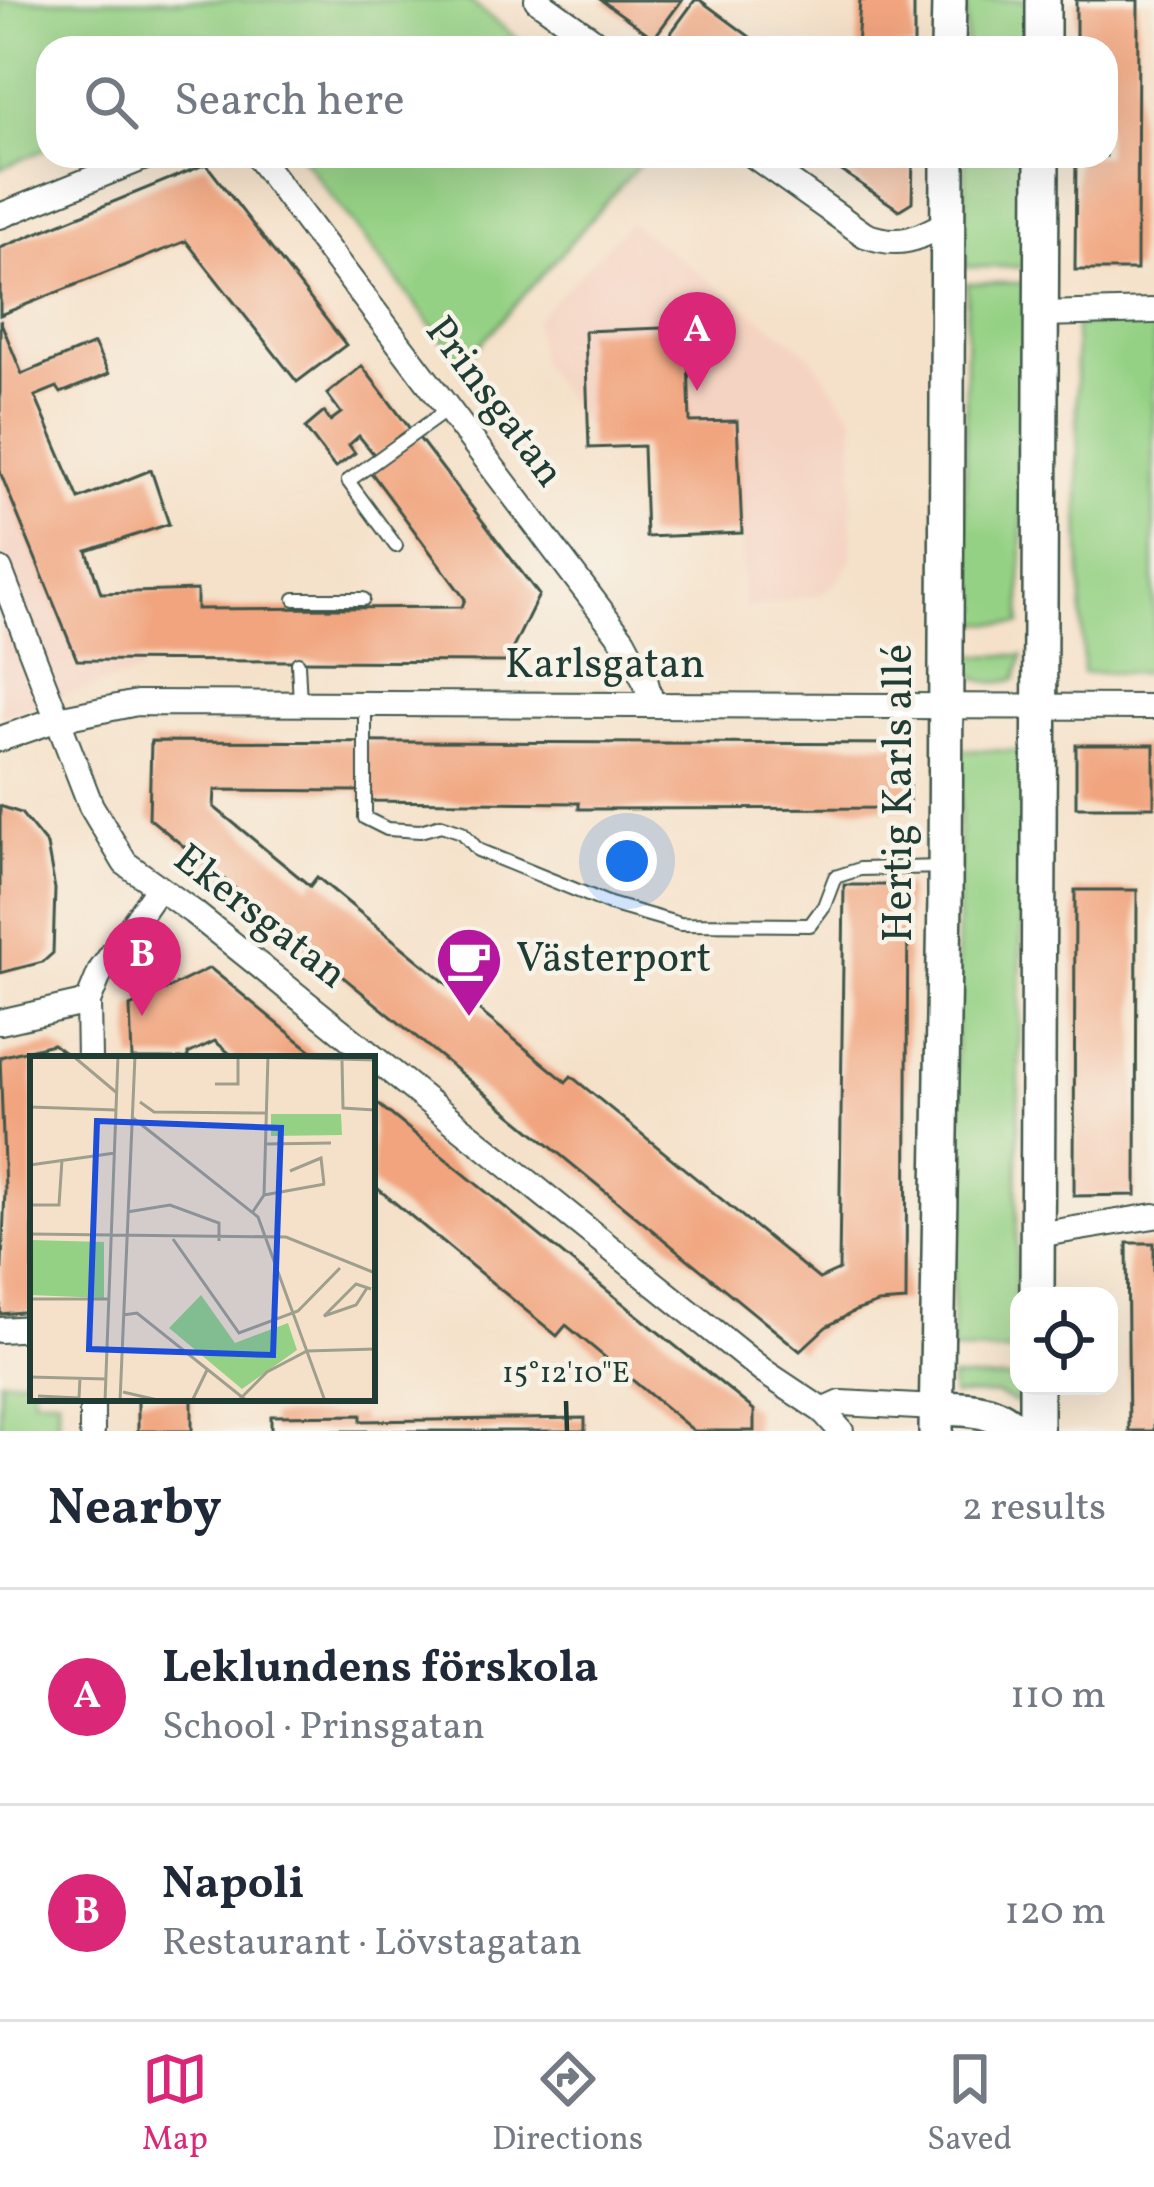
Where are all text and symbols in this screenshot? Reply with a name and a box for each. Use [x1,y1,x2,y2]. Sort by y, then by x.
search box [36,36,1118,168]
icon: search [78,69,144,135]
text: Search here [174,71,405,134]
pin: A [658,292,736,391]
street label: Prinsgatan [409,305,577,501]
street label: Karlsgatan [505,637,705,696]
street label: Hertig Karls allé [871,644,930,942]
your location [597,831,657,891]
street label: Ekersgatan [160,832,358,1004]
pin: B [103,917,181,1016]
cafe icon: Västerport [434,925,504,1019]
place label: Västerport [516,931,711,990]
inset map [30,1056,375,1401]
map controls [1010,1287,1118,1395]
button: locate [1010,1287,1118,1395]
text: 15°12'10"E [502,1353,630,1395]
text: Nearby [48,1474,222,1545]
text: 2 results [962,1482,1106,1536]
text: Leklundens förskola [162,1638,599,1701]
text: A [73,1670,101,1724]
text: 110 m [1010,1670,1106,1724]
text: School · Prinsgatan [162,1701,485,1755]
text: Napoli [162,1854,304,1917]
text: B [74,1886,100,1940]
text: 120 m [1005,1886,1106,1940]
text: Restaurant · Lövstagatan [162,1917,582,1971]
tab: Map [142,2046,208,2164]
tab: Directions [492,2046,643,2164]
tab: Saved [927,2046,1012,2164]

